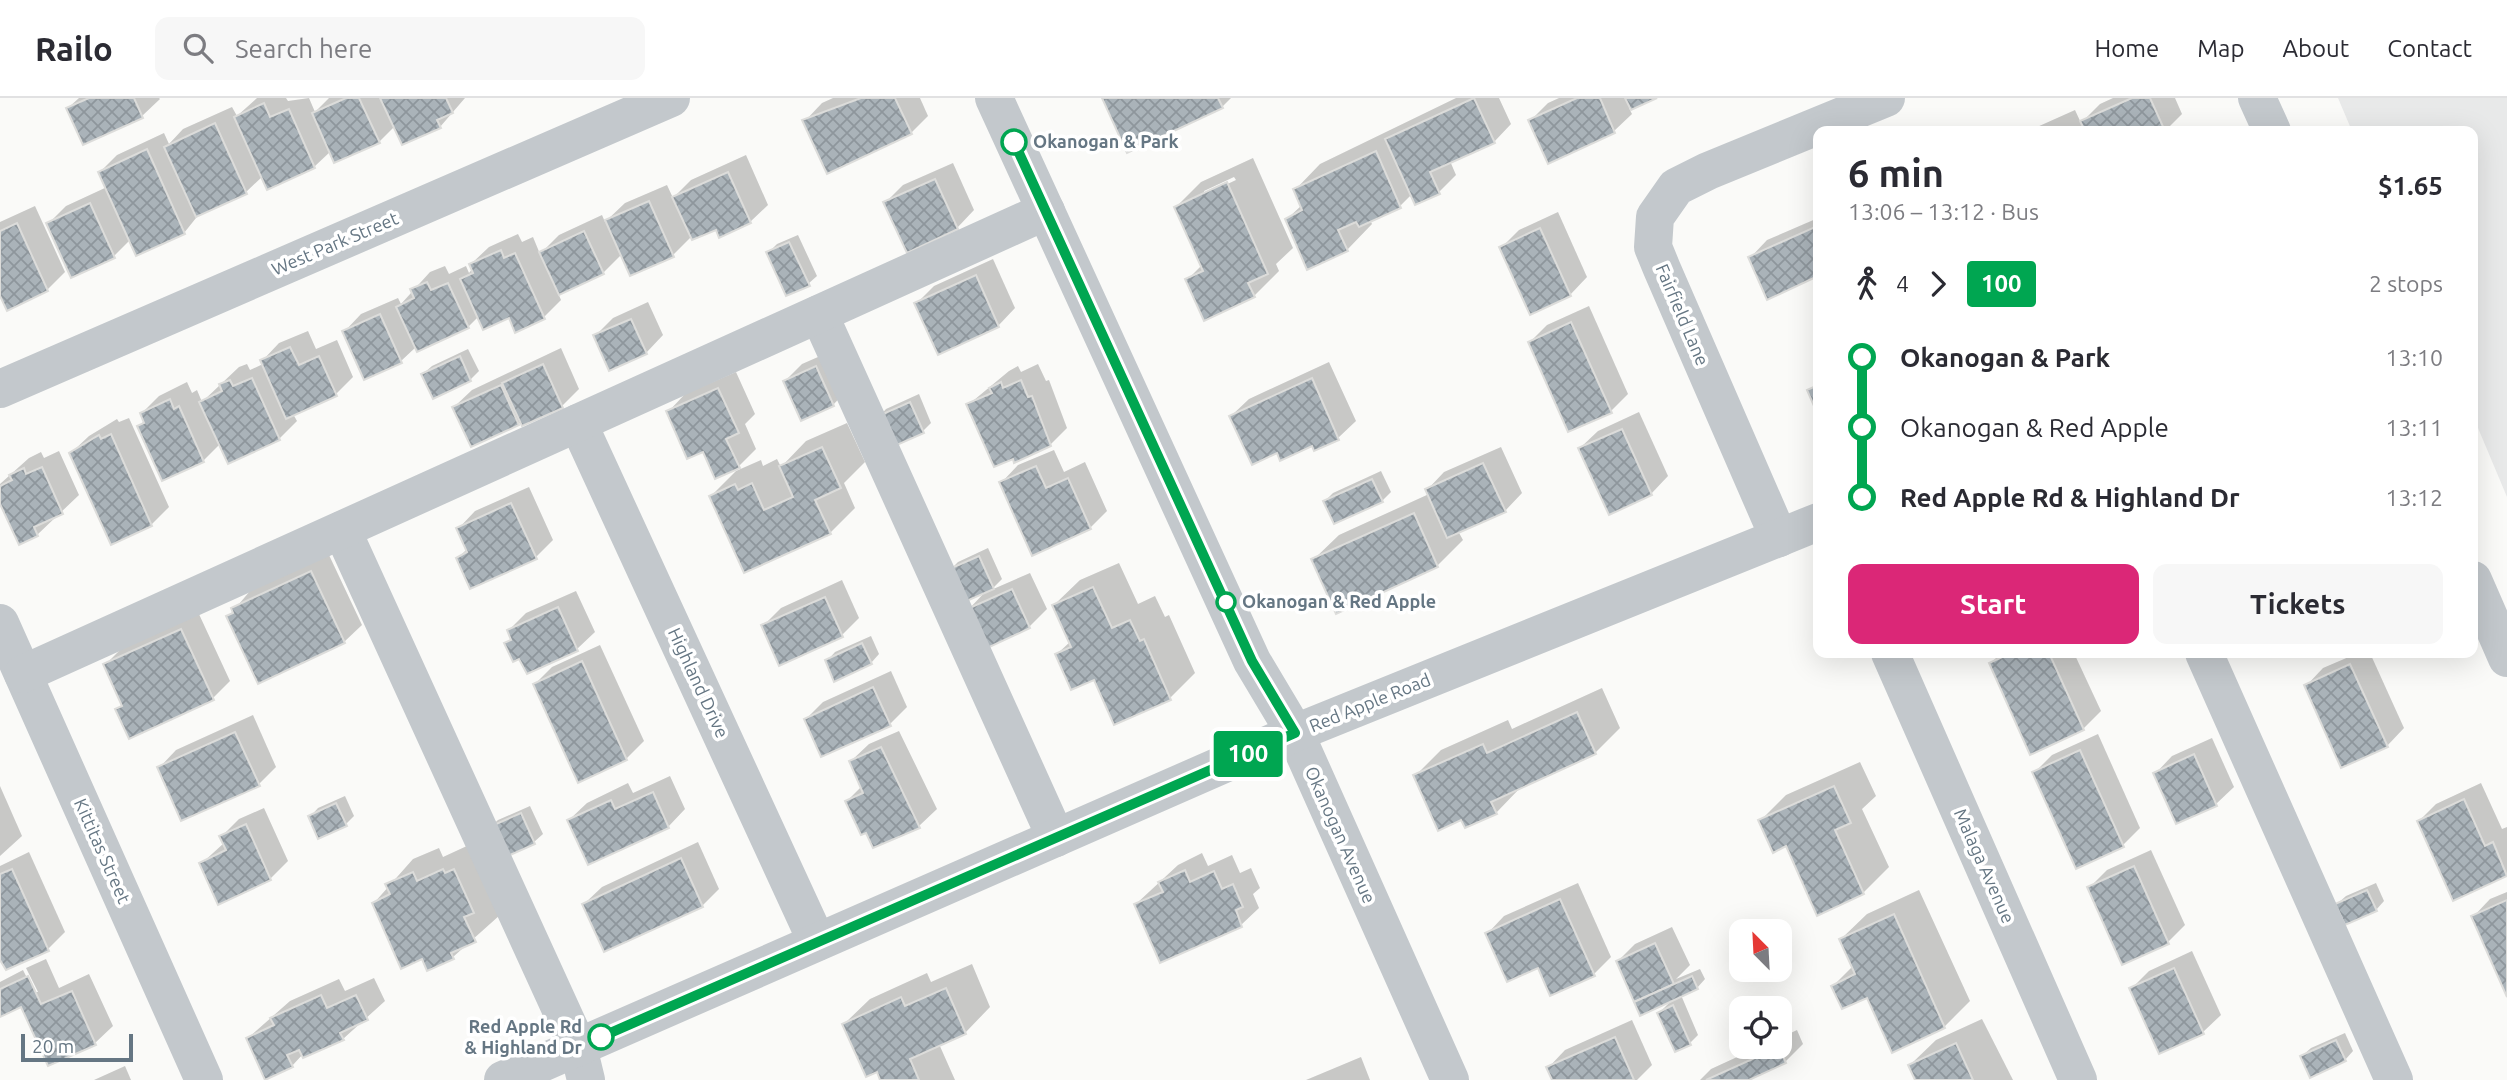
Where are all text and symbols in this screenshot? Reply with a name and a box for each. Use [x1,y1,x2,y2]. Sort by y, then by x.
search box [155,17,645,80]
icon: search [179,29,217,67]
text: Railo [35,30,113,67]
text: Search here [235,34,372,63]
text: Home [2094,35,2159,62]
text: Map [2197,35,2244,62]
text: About [2282,35,2349,62]
text: Contact [2387,35,2472,62]
marker: Okanogan & Park [1001,129,1027,155]
place label: Okanogan & Park [1033,131,1179,151]
text: 6 min [1848,152,1944,194]
text: $1.65 [2378,171,2443,200]
text: 13:06 – 13:12 · Bus [1848,199,2039,224]
street label: West Park Street [268,207,401,279]
street label: Fairfield Lane [1653,261,1713,368]
icon: walk [1848,265,1886,303]
icon: forward [1919,265,1957,303]
text: 100 [1981,270,2022,297]
text: 4 [1896,271,1909,296]
text: 2 stops [2369,271,2443,296]
text: Okanogan & Park [1900,343,2110,372]
text: 13:10 [2385,345,2443,370]
text: Okanogan & Red Apple [1900,413,2169,442]
text: 13:11 [2385,415,2443,440]
text: Red Apple Rd & Highland Dr [1900,483,2240,512]
text: 13:12 [2385,485,2443,510]
button: Start [1848,564,2139,644]
button: Tickets [2153,564,2443,644]
place label: Okanogan & Red Apple [1242,591,1436,611]
marker: Okanogan & Red Apple [1216,592,1236,612]
street label: Highland Drive [665,624,733,741]
street label: Red Apple Road [1306,669,1433,735]
line badge: 100 [1208,731,1288,777]
text: 100 [1228,740,1268,767]
street label: Okanogan Avenue [1302,763,1380,906]
street label: Kittitas Street [71,795,135,906]
street label: Malaga Avenue [1951,805,2019,926]
north arrow [1729,919,1792,982]
map controls [1729,919,1792,1059]
button: locate [1729,996,1792,1059]
place label: Red Apple Rd & Highland Dr [465,1016,583,1057]
marker: Red Apple Rd & Highland Dr [588,1024,614,1050]
scale bar [21,1031,133,1063]
text: 20 m [32,1035,74,1057]

